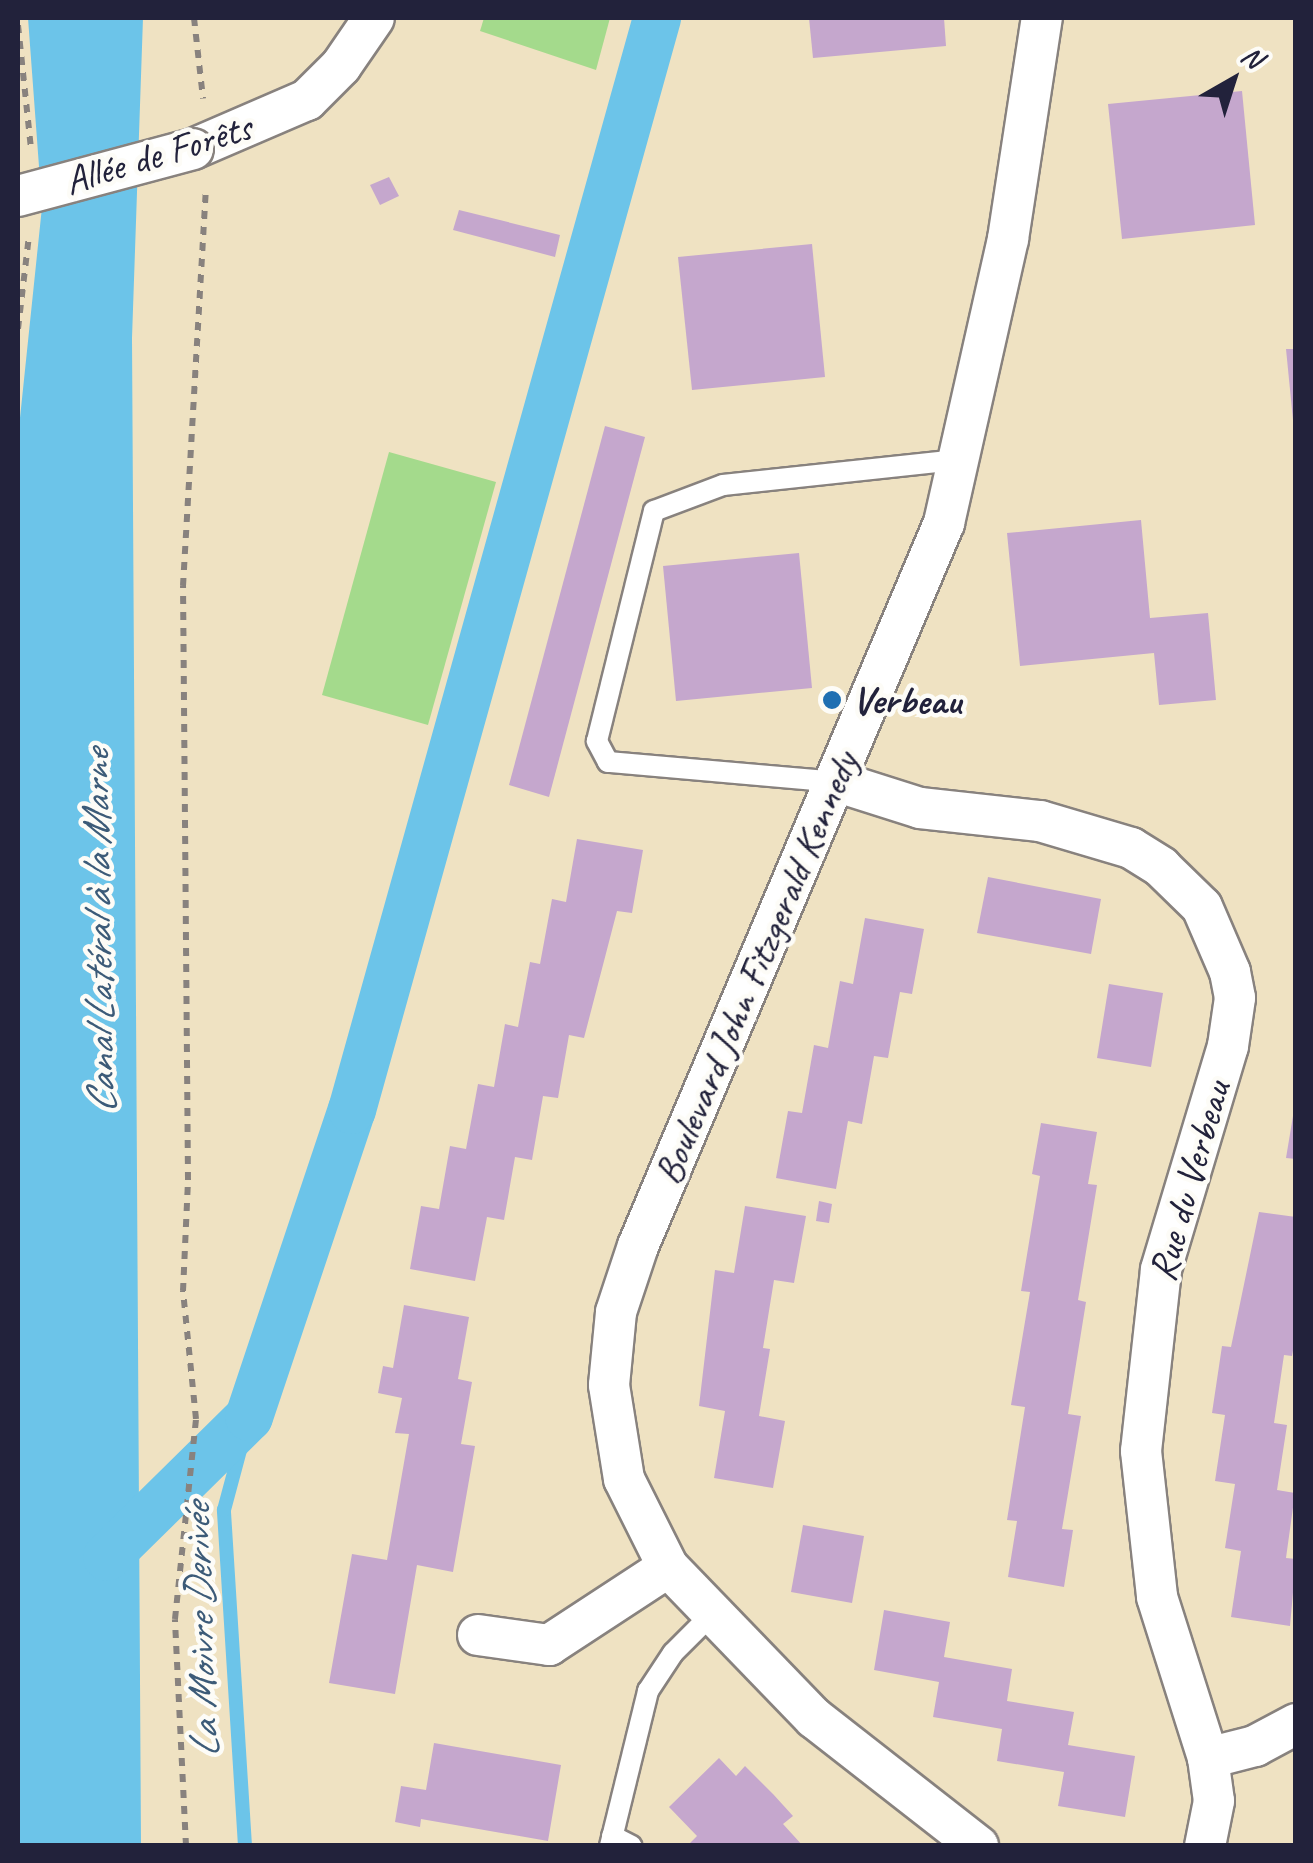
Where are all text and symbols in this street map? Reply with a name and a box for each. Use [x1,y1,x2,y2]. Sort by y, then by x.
north arrow [1183,30,1283,130]
text: N [1234,37,1270,75]
street label: Allée de Forêts [58,103,258,205]
place label: Verbeau [852,676,961,724]
marker: Verbeau [821,689,843,711]
street label: Boulevard John Fitzgerald Kennedy [643,745,869,1191]
water label: Canal Latéral à la Marne [71,749,127,1115]
street label: Rue du Verbeau [1138,1076,1240,1286]
water label: La Moivre Derivée [171,1503,231,1759]

